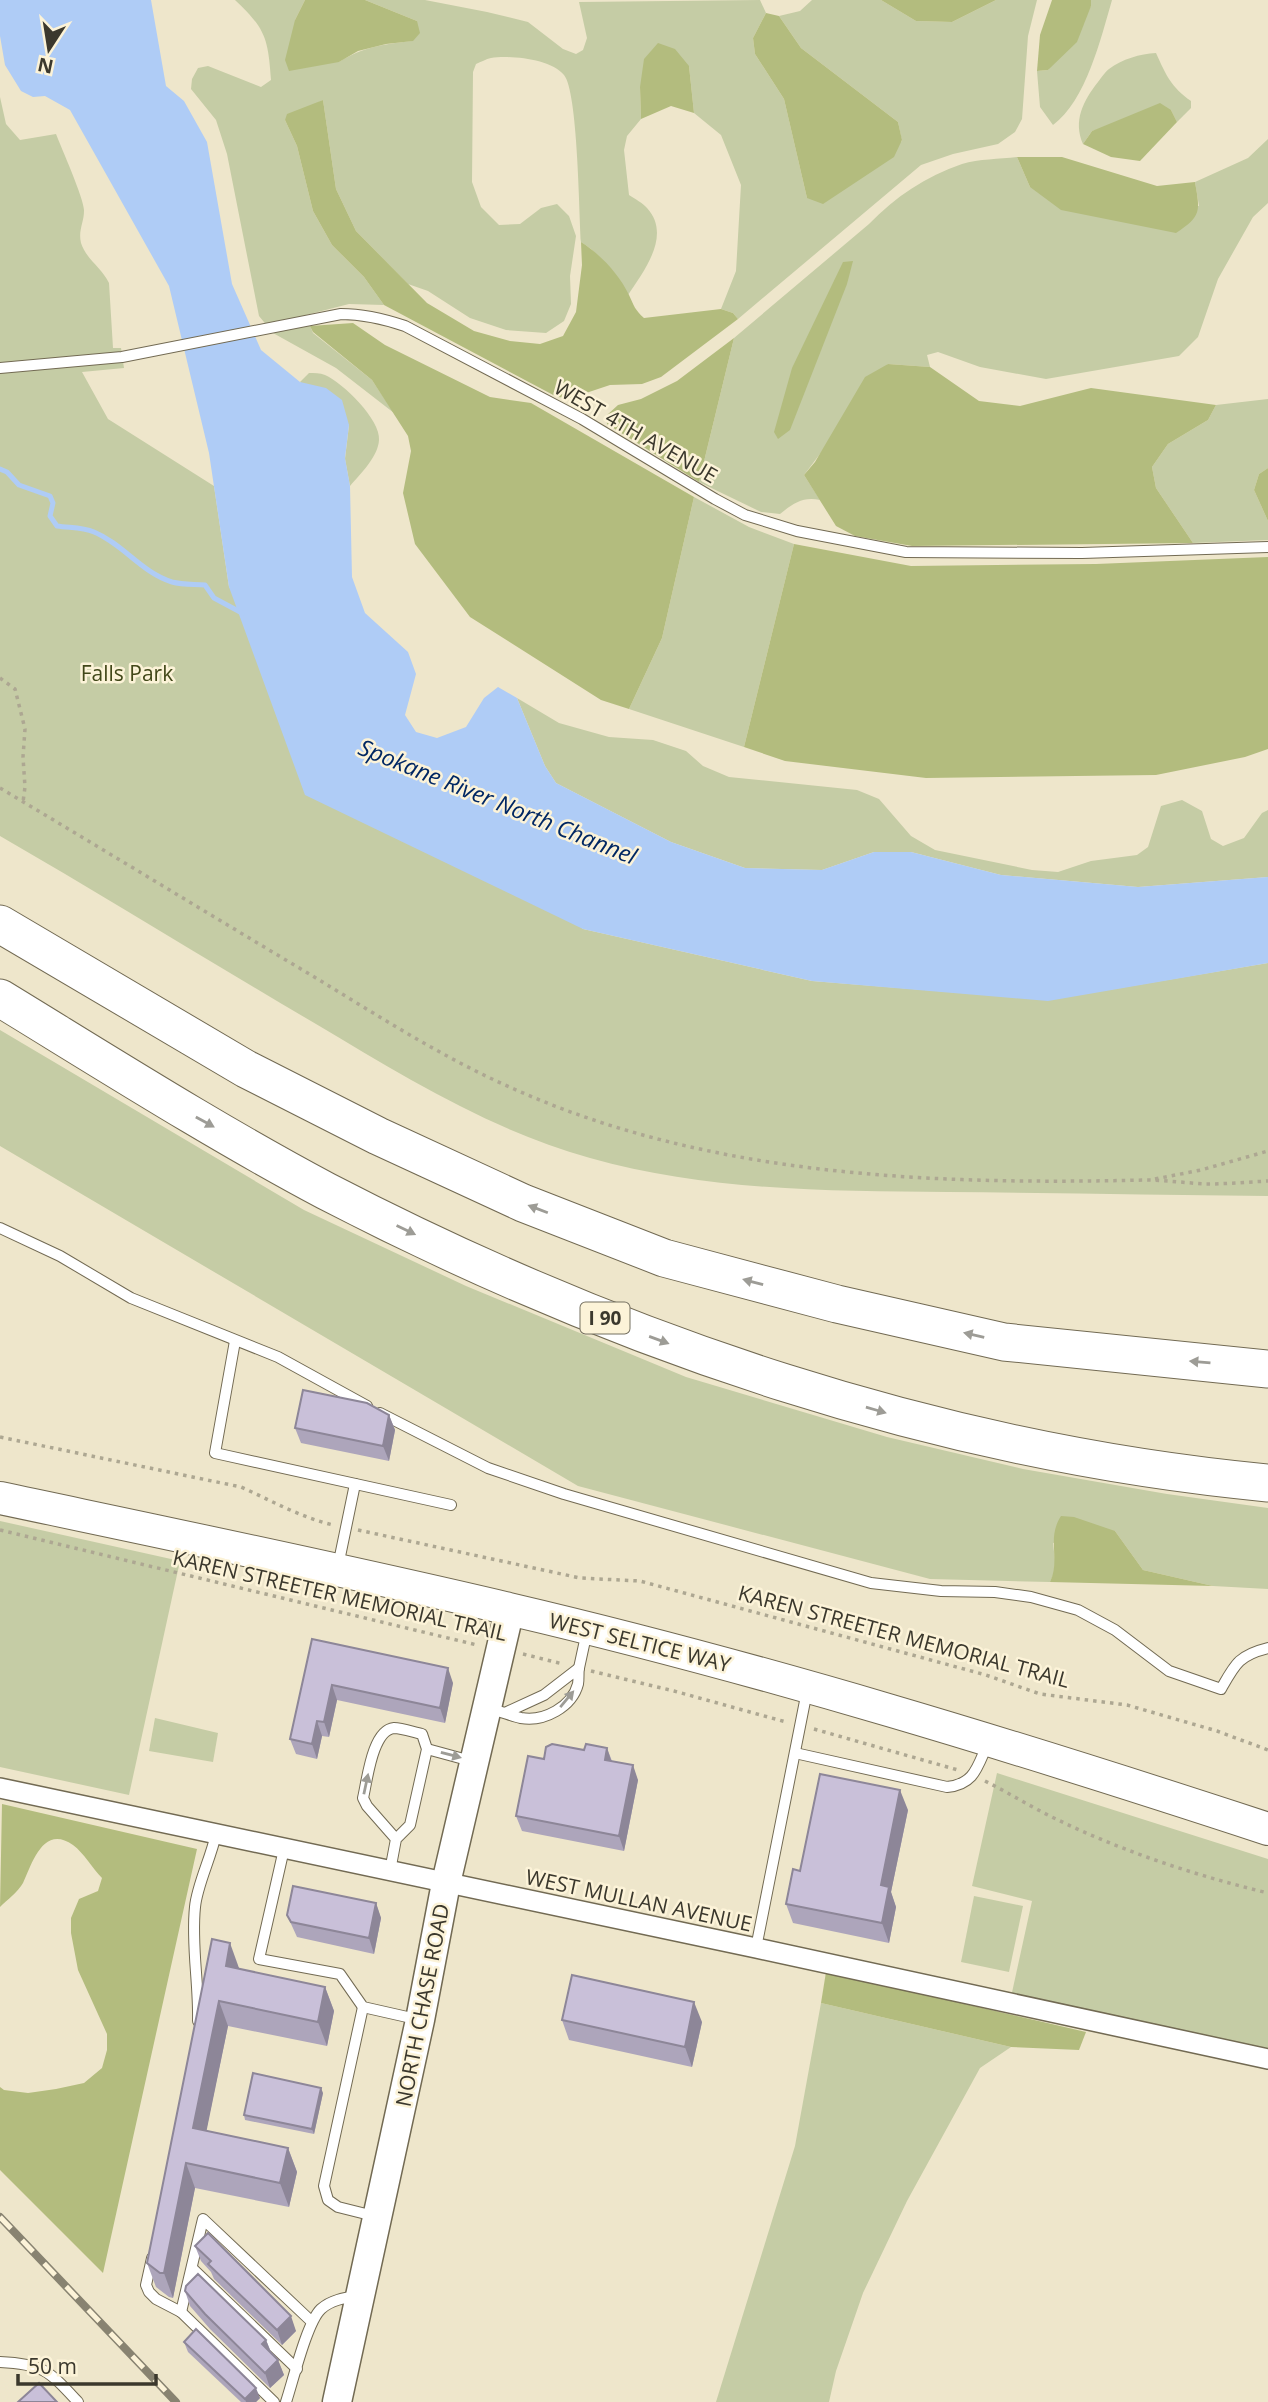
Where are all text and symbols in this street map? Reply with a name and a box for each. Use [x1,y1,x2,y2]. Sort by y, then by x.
north arrow [14,14,84,84]
text: N [35,51,56,80]
street label: WEST 4TH AVENUE [549,373,723,489]
park label: Falls Park [81,659,173,687]
water label: Spokane River North Channel [354,730,643,872]
one-way arrow [196,1116,215,1128]
one-way arrow [528,1203,549,1214]
one-way arrow [396,1224,416,1236]
one-way arrow [742,1276,764,1287]
road number: I 90 [580,1302,630,1334]
one-way arrow [963,1329,985,1340]
one-way arrow [649,1334,670,1345]
one-way arrow [1189,1356,1211,1367]
one-way arrow [865,1405,886,1415]
street label: KAREN STREETER MEMORIAL TRAIL [170,1543,510,1647]
street label: KAREN STREETER MEMORIAL TRAIL [735,1578,1073,1694]
street label: WEST SELTICE WAY [546,1606,734,1678]
one-way arrow [559,1691,574,1708]
one-way arrow [440,1750,462,1761]
one-way arrow [361,1773,372,1795]
street label: WEST MULLAN AVENUE [523,1862,755,1938]
street label: NORTH CHASE ROAD [389,1901,455,2109]
scale bar [18,2342,156,2386]
text: 50 m [28,2352,77,2380]

